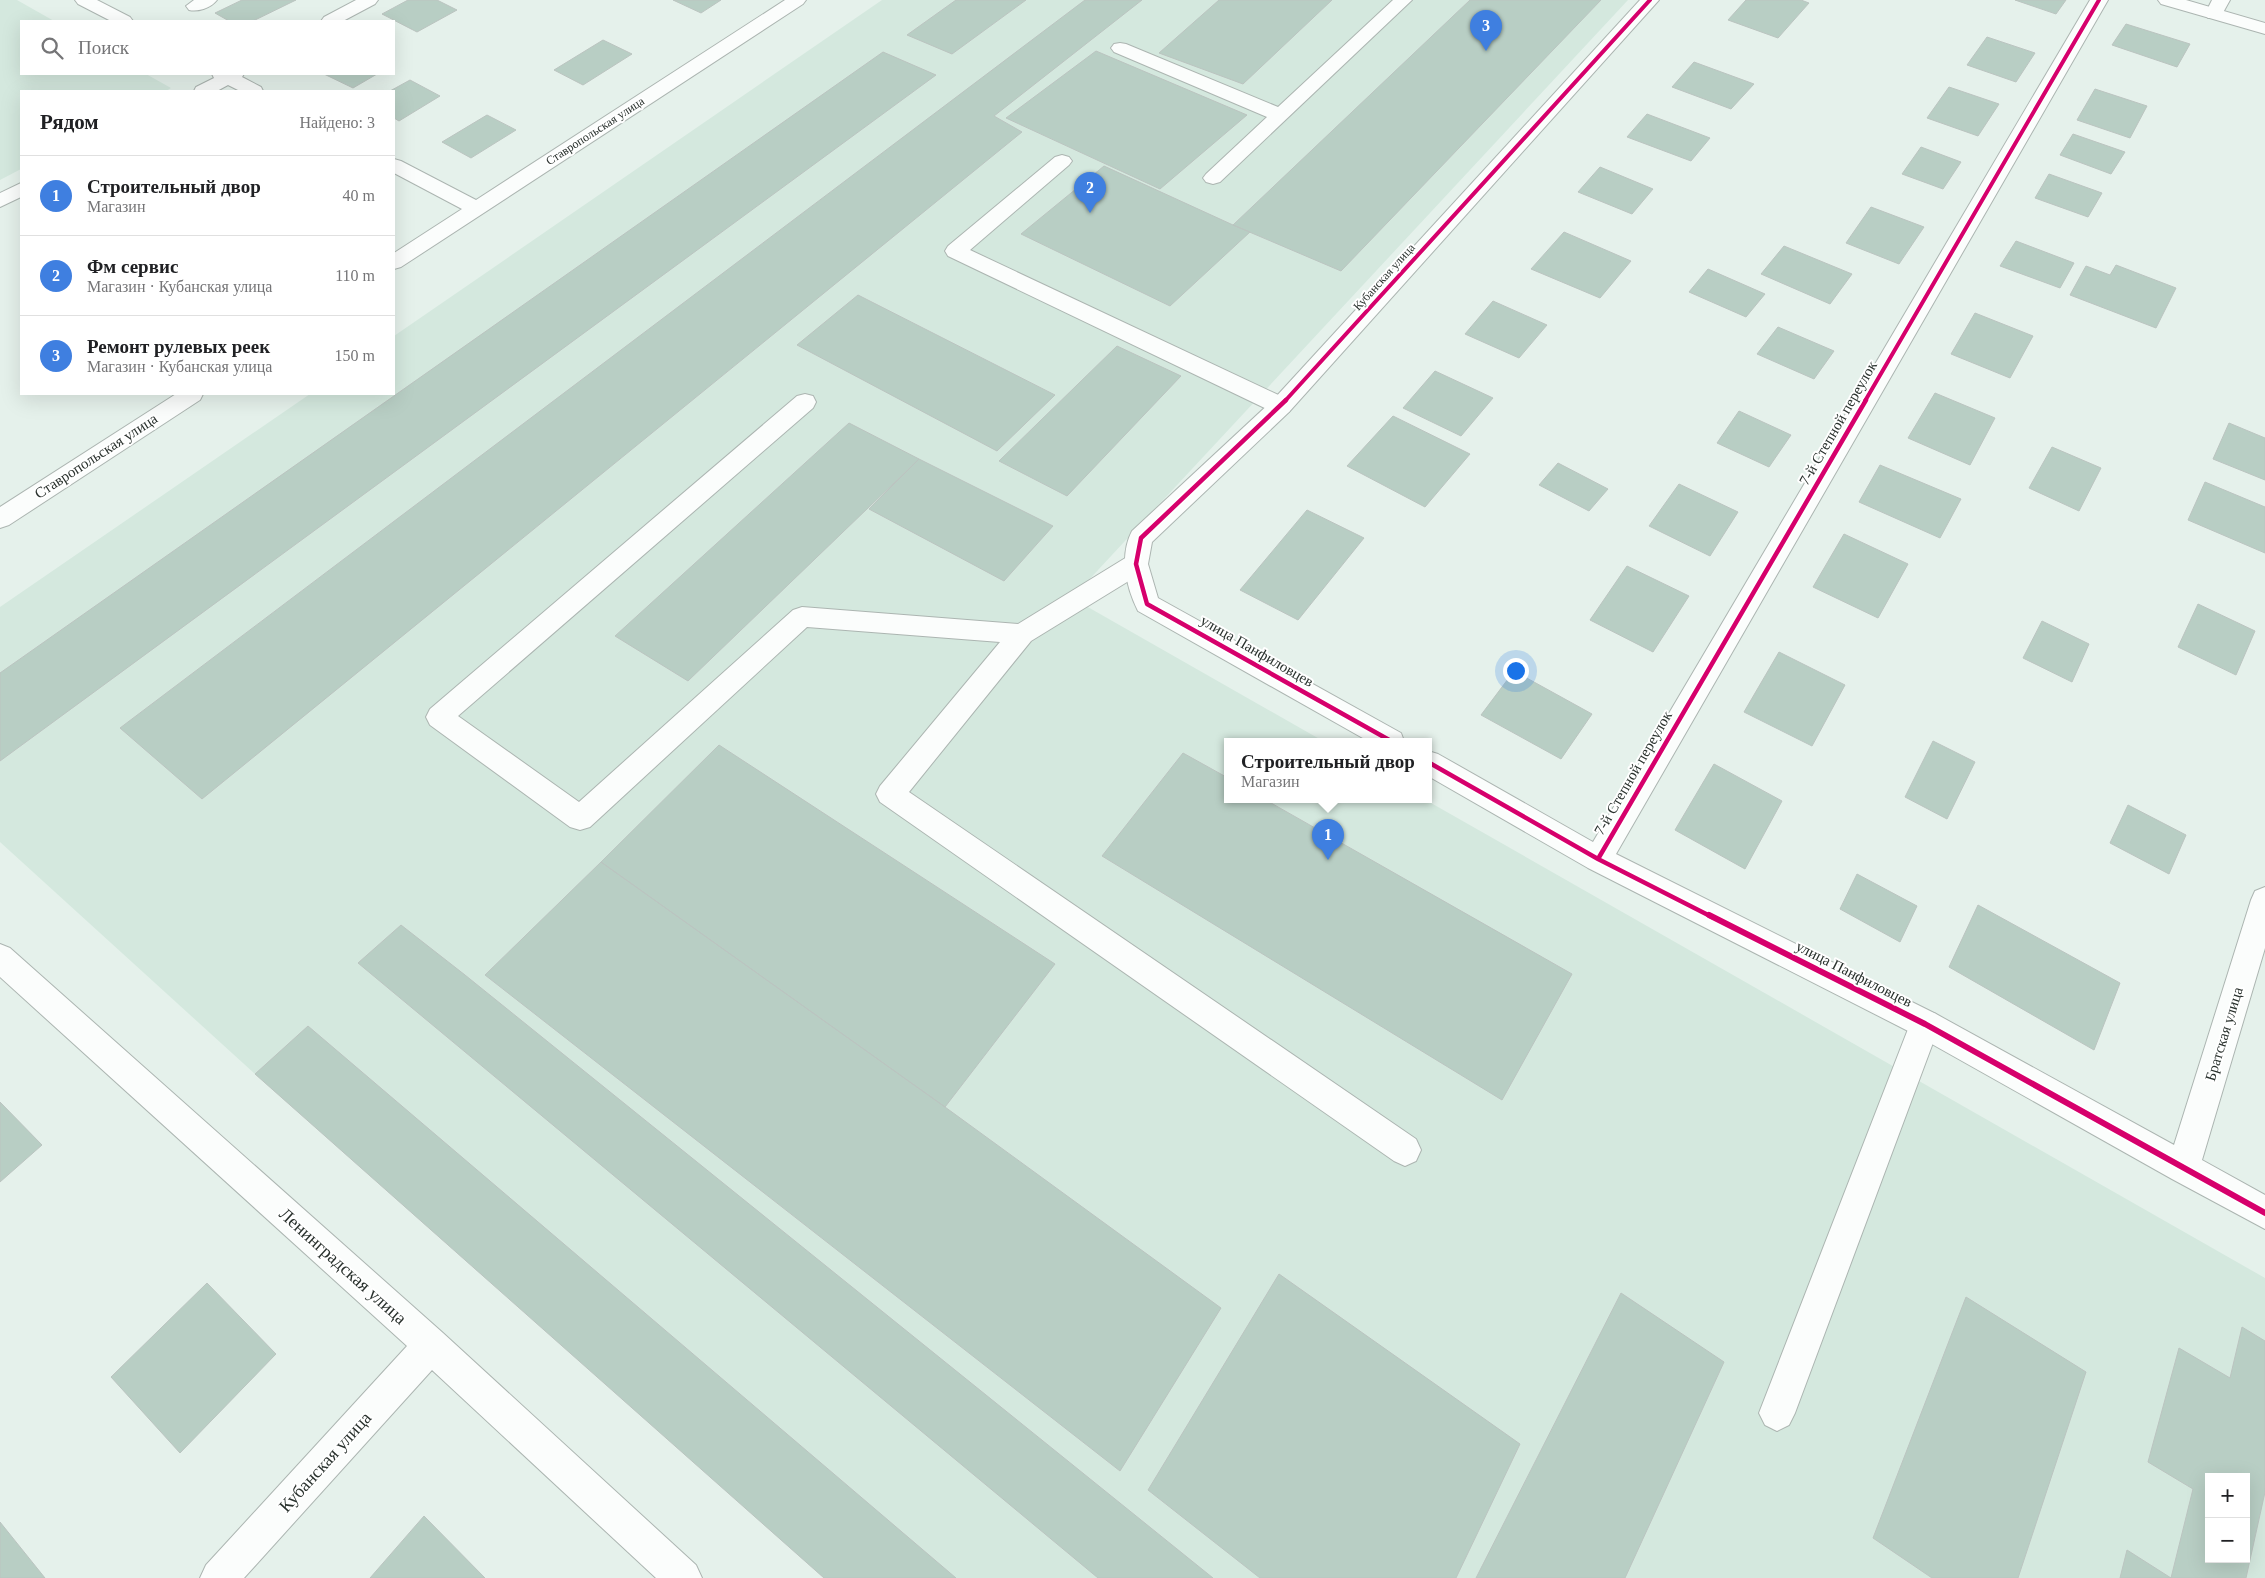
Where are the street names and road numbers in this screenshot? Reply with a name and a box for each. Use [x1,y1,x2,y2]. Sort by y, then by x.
street label: Ставропольская улица [543,94,647,168]
street label: Кубанская улица [1350,240,1418,313]
street label: 7-й Степной переулок [1796,358,1880,488]
street label: Ставропольская улица [32,410,161,502]
street label: улица Панфиловцев [1198,612,1316,690]
street label: 7-й Степной переулок [1591,708,1675,838]
street label: улица Панфиловцев [1793,938,1915,1010]
street label: Братская улица [2202,985,2246,1083]
street label: Ленинградская улица [275,1204,411,1328]
street label: Кубанская улица [275,1408,375,1516]

